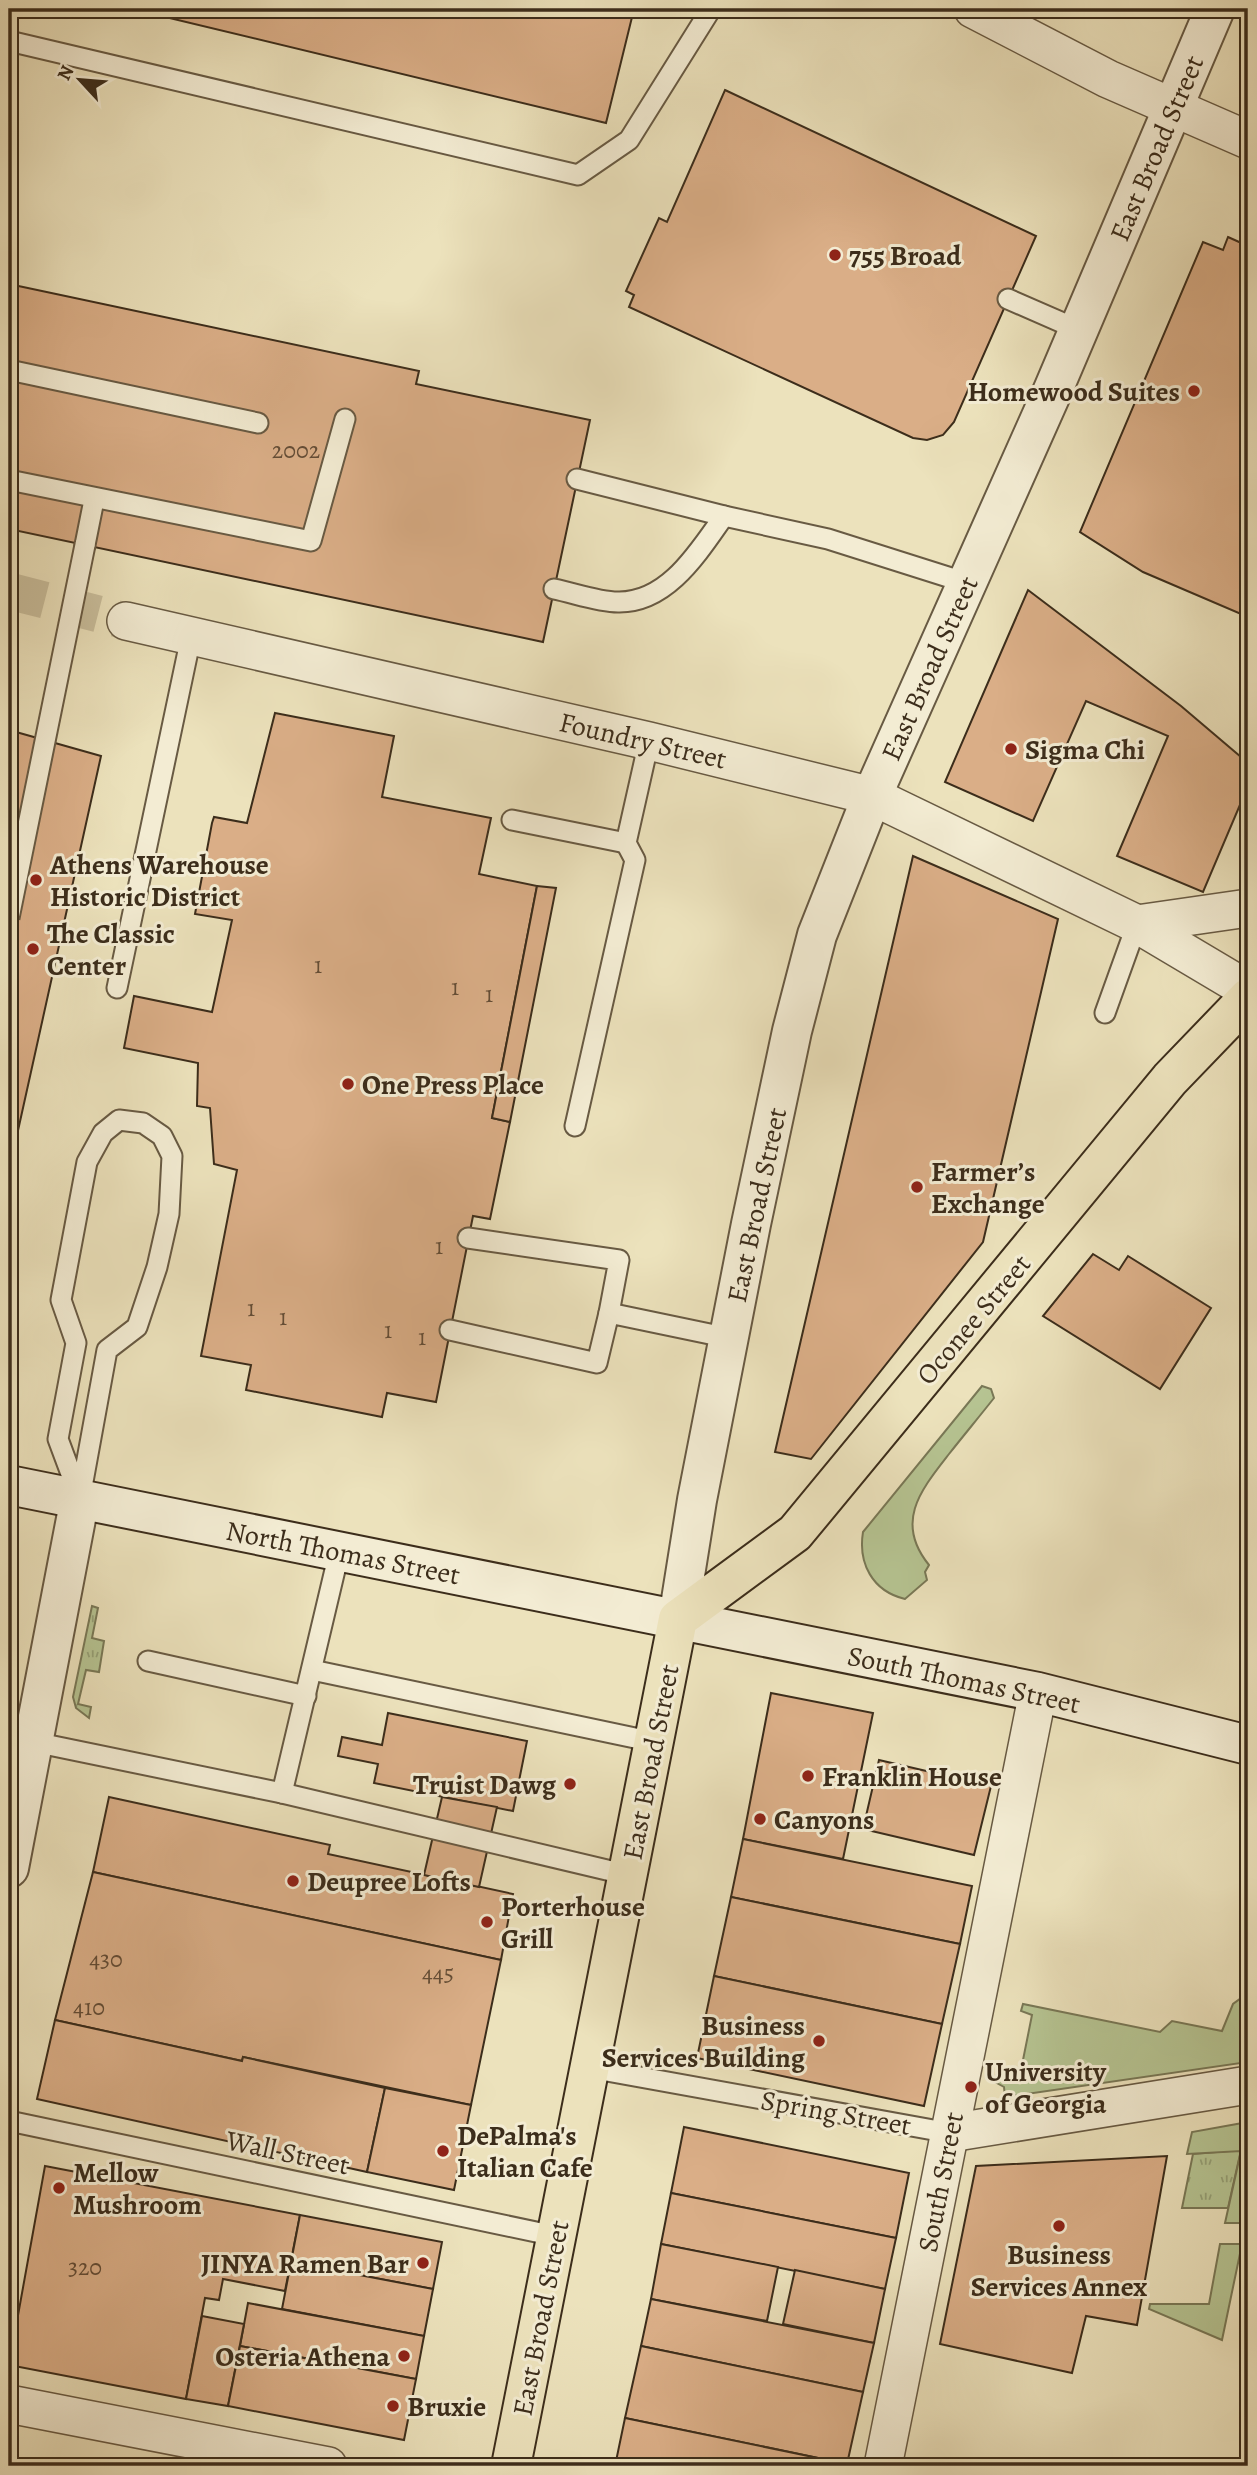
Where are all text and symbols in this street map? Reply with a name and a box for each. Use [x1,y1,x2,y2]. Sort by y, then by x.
north arrow [46,46,116,116]
street label: East Broad Street [1101,50,1213,247]
text: N [51,61,80,85]
place label: 755 Broad [849,237,962,275]
marker: 755 Broad [827,247,843,263]
place label: Homewood Suites [968,373,1180,411]
marker: Homewood Suites [1186,383,1202,399]
house number: 2002 [272,434,320,466]
street label: East Broad Street [872,570,988,767]
street label: Foundry Street [555,703,730,779]
place label: Sigma Chi [1025,731,1145,769]
marker: Sigma Chi [1003,741,1019,757]
place label: Athens Warehouse Historic District [49,846,269,916]
marker: Athens Warehouse Historic District [28,872,44,888]
place label: The Classic Center [47,915,175,985]
marker: The Classic Center [25,941,41,957]
house number: 1 [314,949,322,981]
house number: 1 [451,971,459,1003]
house number: 1 [485,978,493,1010]
place label: One Press Place [362,1066,544,1104]
marker: One Press Place [340,1076,356,1092]
street label: East Broad Street [718,1104,796,1306]
place label: Farmer’s Exchange [931,1153,1045,1223]
marker: Farmer’s Exchange [909,1179,925,1195]
house number: 1 [435,1230,443,1262]
street label: Oconee Street [908,1246,1040,1393]
house number: 1 [247,1292,255,1324]
house number: 1 [279,1301,287,1333]
house number: 1 [384,1314,392,1346]
house number: 1 [418,1321,426,1353]
street label: North Thomas Street [223,1512,463,1594]
street label: South Thomas Street [844,1637,1084,1723]
street label: East Broad Street [613,1661,689,1863]
place label: Franklin House [822,1758,1002,1796]
place label: Truist Dawg [413,1766,557,1804]
marker: Franklin House [800,1768,816,1784]
marker: Truist Dawg [562,1776,578,1792]
place label: Canyons [774,1801,874,1839]
marker: Canyons [752,1811,768,1827]
place label: Deupree Lofts [307,1863,471,1901]
marker: Deupree Lofts [285,1873,301,1889]
place label: Porterhouse Grill [501,1888,645,1958]
marker: Porterhouse Grill [479,1914,495,1930]
house number: 430 [89,1943,123,1975]
house number: 445 [422,1957,454,1989]
house number: 410 [73,1991,105,2023]
place label: Business Services Building [602,2007,806,2077]
marker: Business Services Building [811,2033,827,2049]
place label: University of Georgia [985,2053,1107,2123]
marker: University of Georgia [963,2079,979,2095]
street label: Spring Street [758,2081,914,2145]
street label: South Street [909,2109,973,2255]
place label: DePalma's Italian Cafe [457,2117,593,2187]
street label: Wall Street [222,2121,353,2185]
marker: DePalma's Italian Cafe [435,2143,451,2159]
place label: Mellow Mushroom [73,2154,202,2224]
marker: Mellow Mushroom [51,2180,67,2196]
street label: East Broad Street [503,2217,579,2419]
marker: Business Services Annex [1051,2218,1067,2234]
place label: Business Services Annex [971,2236,1147,2306]
place label: JINYA Ramen Bar [201,2245,409,2283]
house number: 320 [68,2251,102,2283]
marker: JINYA Ramen Bar [415,2255,431,2271]
place label: Osteria Athena [215,2338,390,2376]
marker: Osteria Athena [396,2348,412,2364]
place label: Bruxie [407,2388,486,2426]
marker: Bruxie [385,2398,401,2414]

